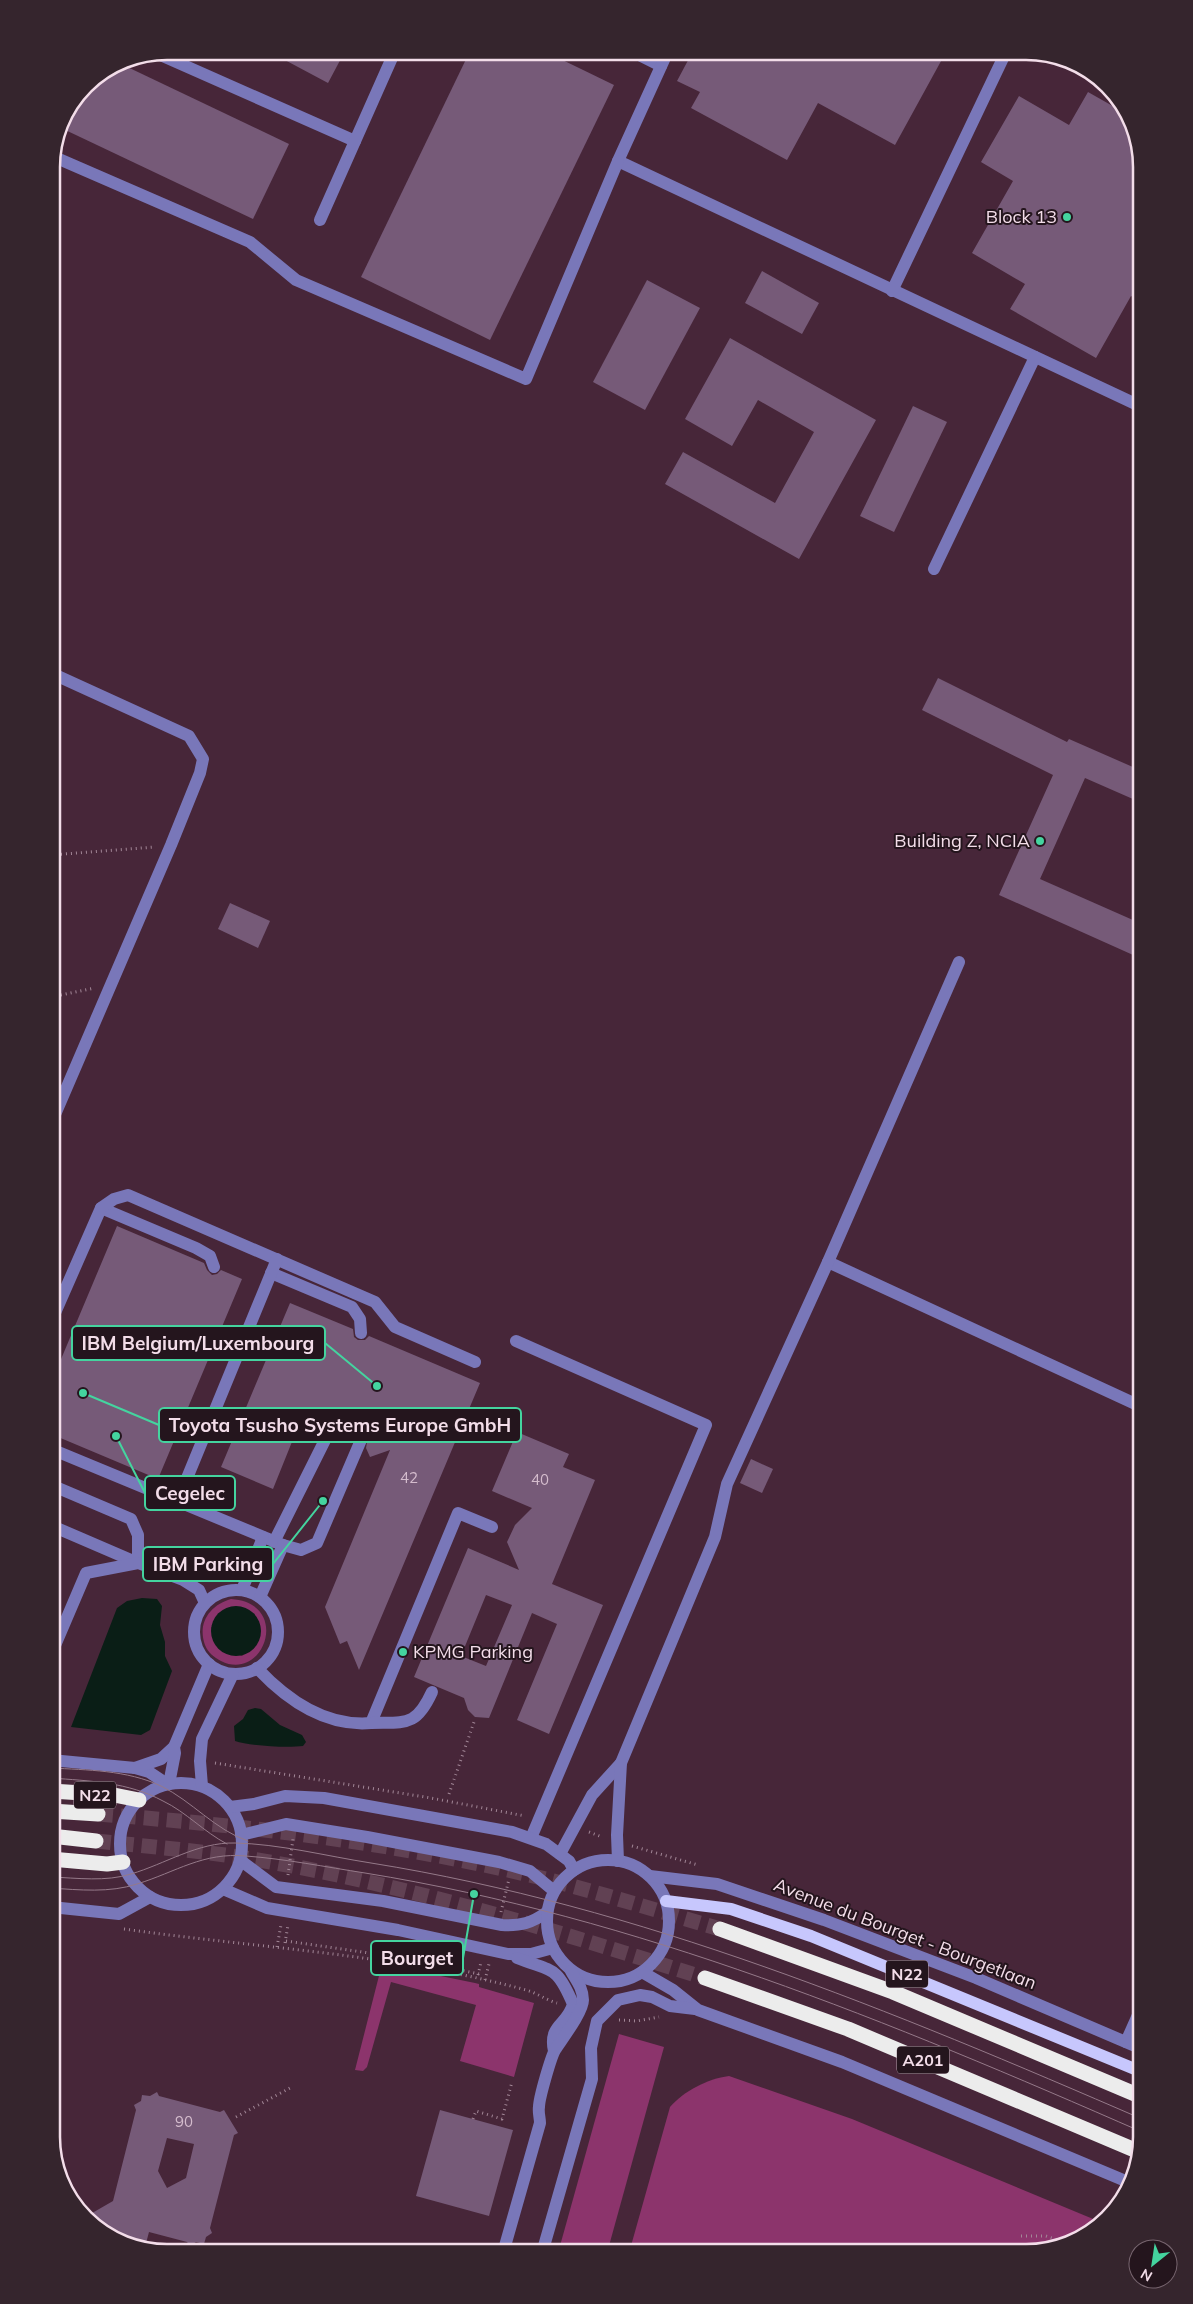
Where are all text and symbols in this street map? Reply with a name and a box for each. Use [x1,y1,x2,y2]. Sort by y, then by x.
place label: Block 13 [986,205,1057,228]
marker: Block 13 [1061,211,1073,223]
place label: Building Z, NCIA [894,829,1030,852]
marker: Building Z, NCIA [1034,835,1046,847]
callout: IBM Belgium/Luxembourg [72,1326,325,1360]
text: IBM Belgium/Luxembourg [82,1331,314,1355]
callout: Toyota Tsusho Systems Europe GmbH [159,1408,521,1442]
text: Toyota Tsusho Systems Europe GmbH [169,1413,511,1437]
house number: 42 [400,1468,418,1487]
house number: 40 [531,1470,549,1489]
callout: Cegelec [145,1476,235,1510]
text: Cegelec [155,1481,225,1505]
callout: IBM Parking [143,1547,273,1581]
text: IBM Parking [153,1552,263,1576]
place label: KPMG Parking [413,1640,533,1663]
marker: KPMG Parking [397,1646,409,1658]
road number: N22 [74,1782,116,1808]
street label: Avenue du Bourget - Bourgetlaan [771,1873,1040,1994]
callout: Bourget [371,1941,463,1975]
text: Bourget [381,1946,453,1970]
road number: N22 [886,1960,928,1988]
road number: A201 [897,2046,949,2074]
house number: 90 [175,2112,193,2131]
north arrow [1128,2239,1178,2289]
text: N [1137,2265,1156,2286]

